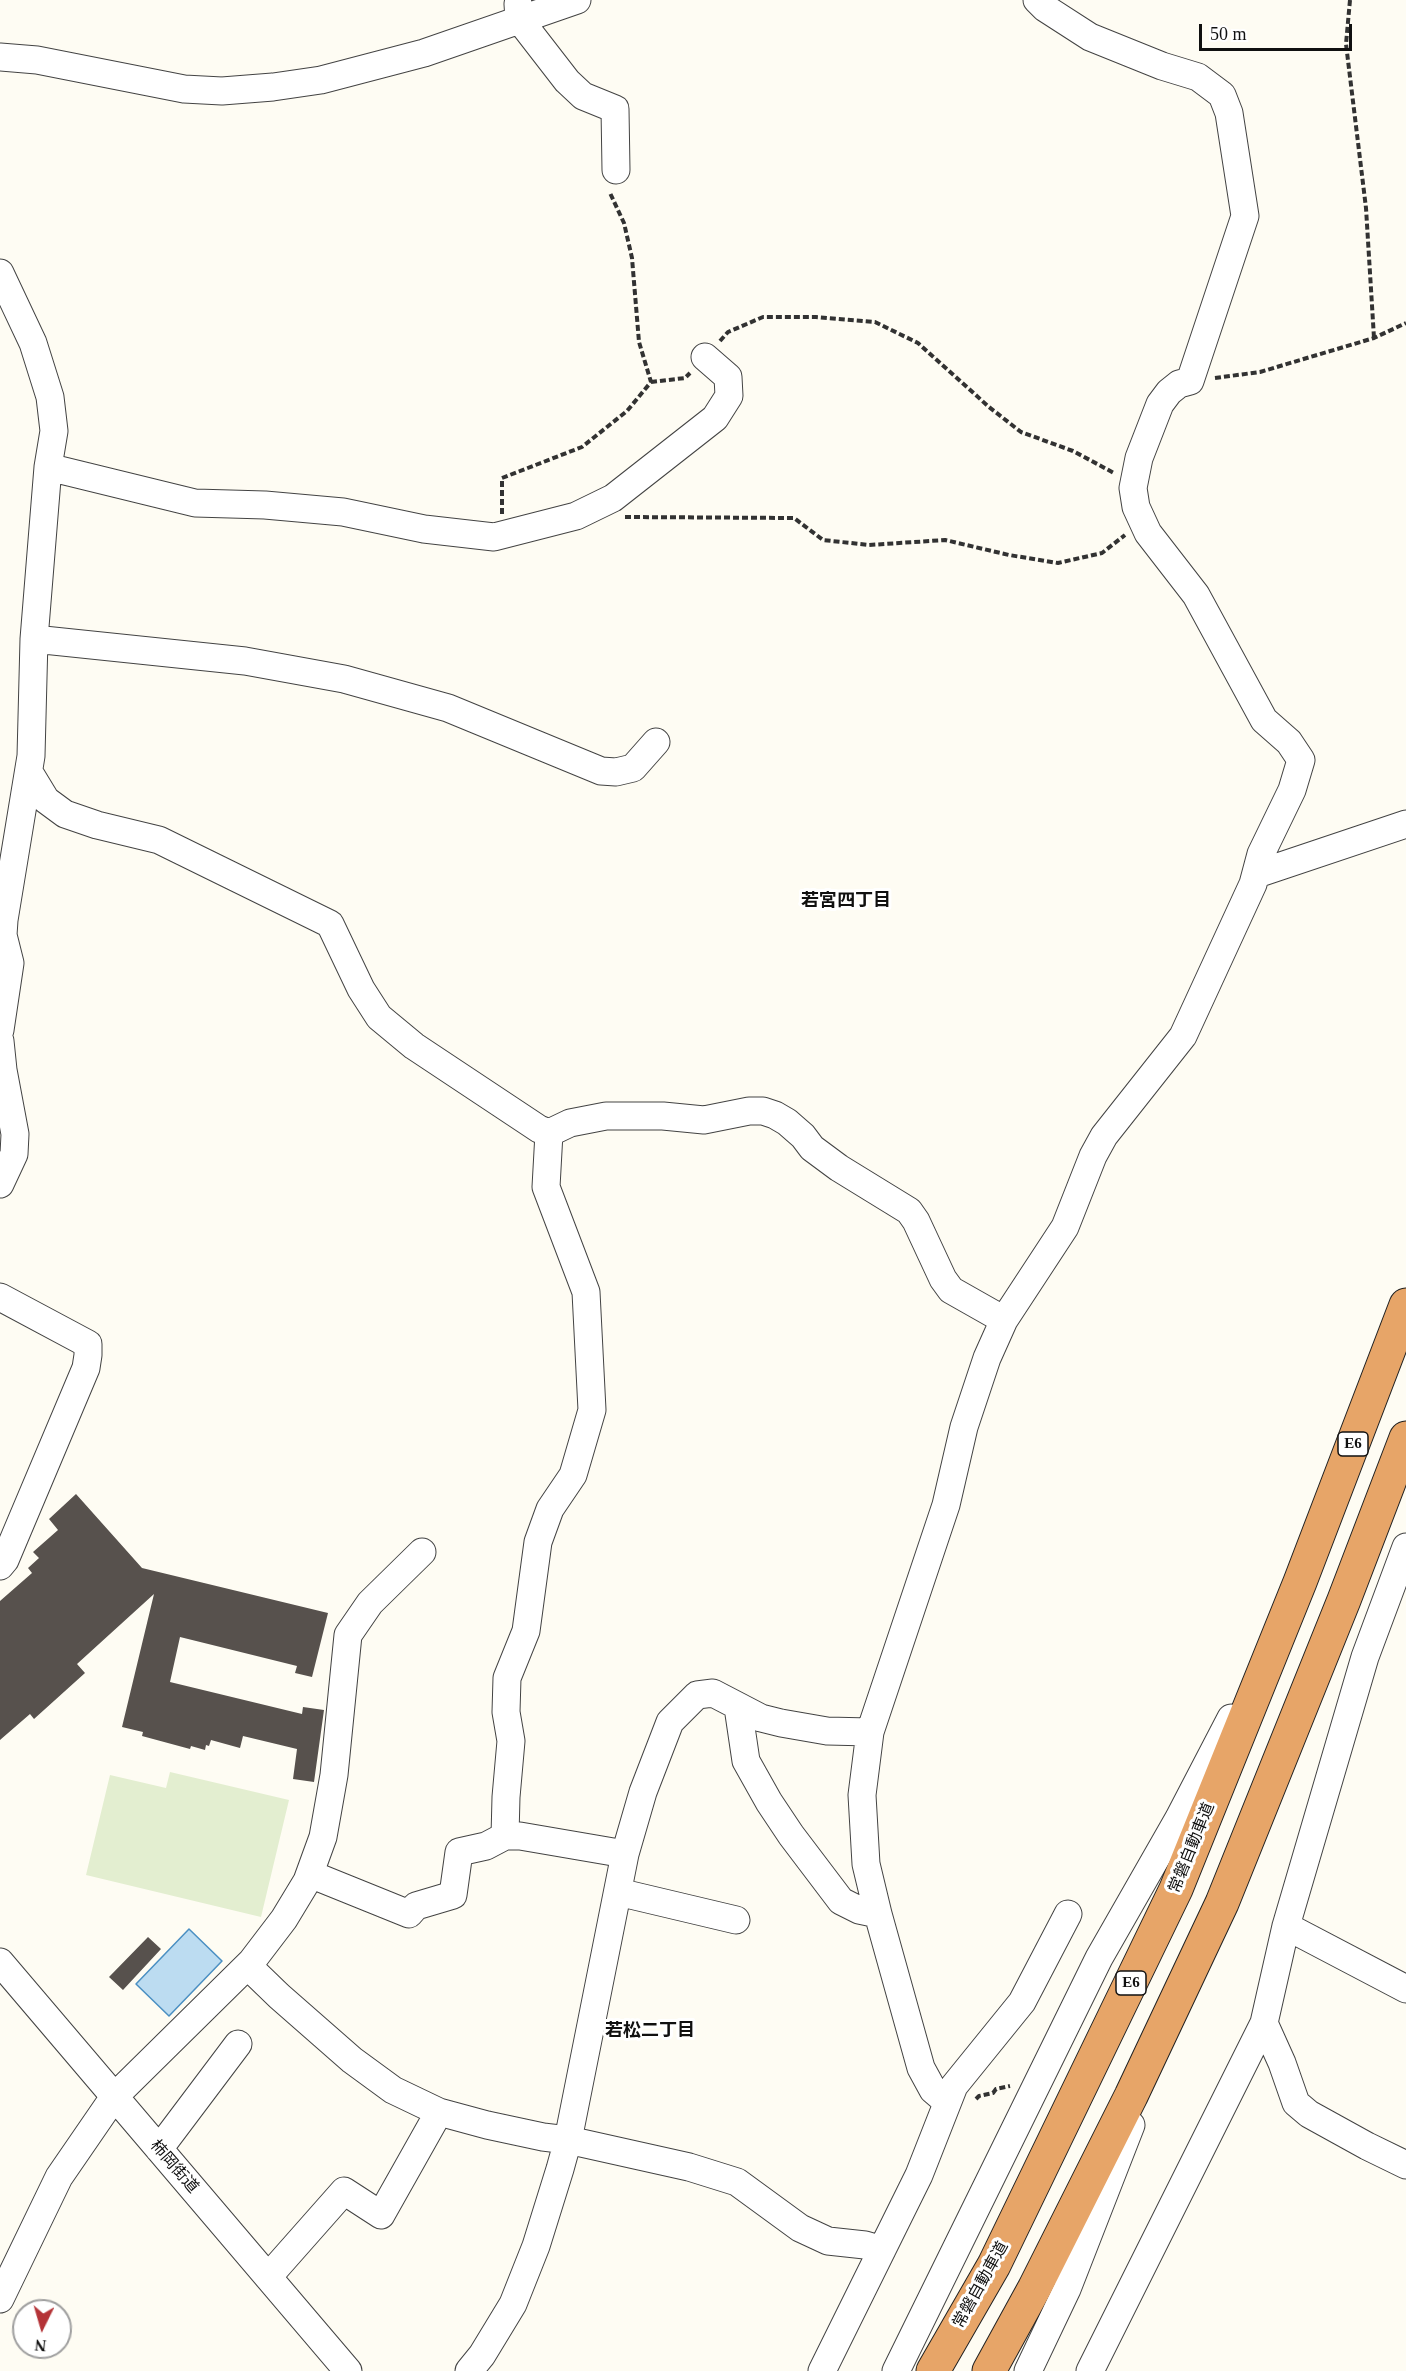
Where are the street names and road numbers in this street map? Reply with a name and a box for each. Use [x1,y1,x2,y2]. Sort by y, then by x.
road number: E6 [1338,1432,1368,1456]
street label: 常磐自動車道 [1165,1800,1219,1896]
road number: E6 [1116,1971,1146,1995]
street label: 柿岡街道 [146,2137,202,2197]
street label: 常磐自動車道 [949,2238,1013,2332]

